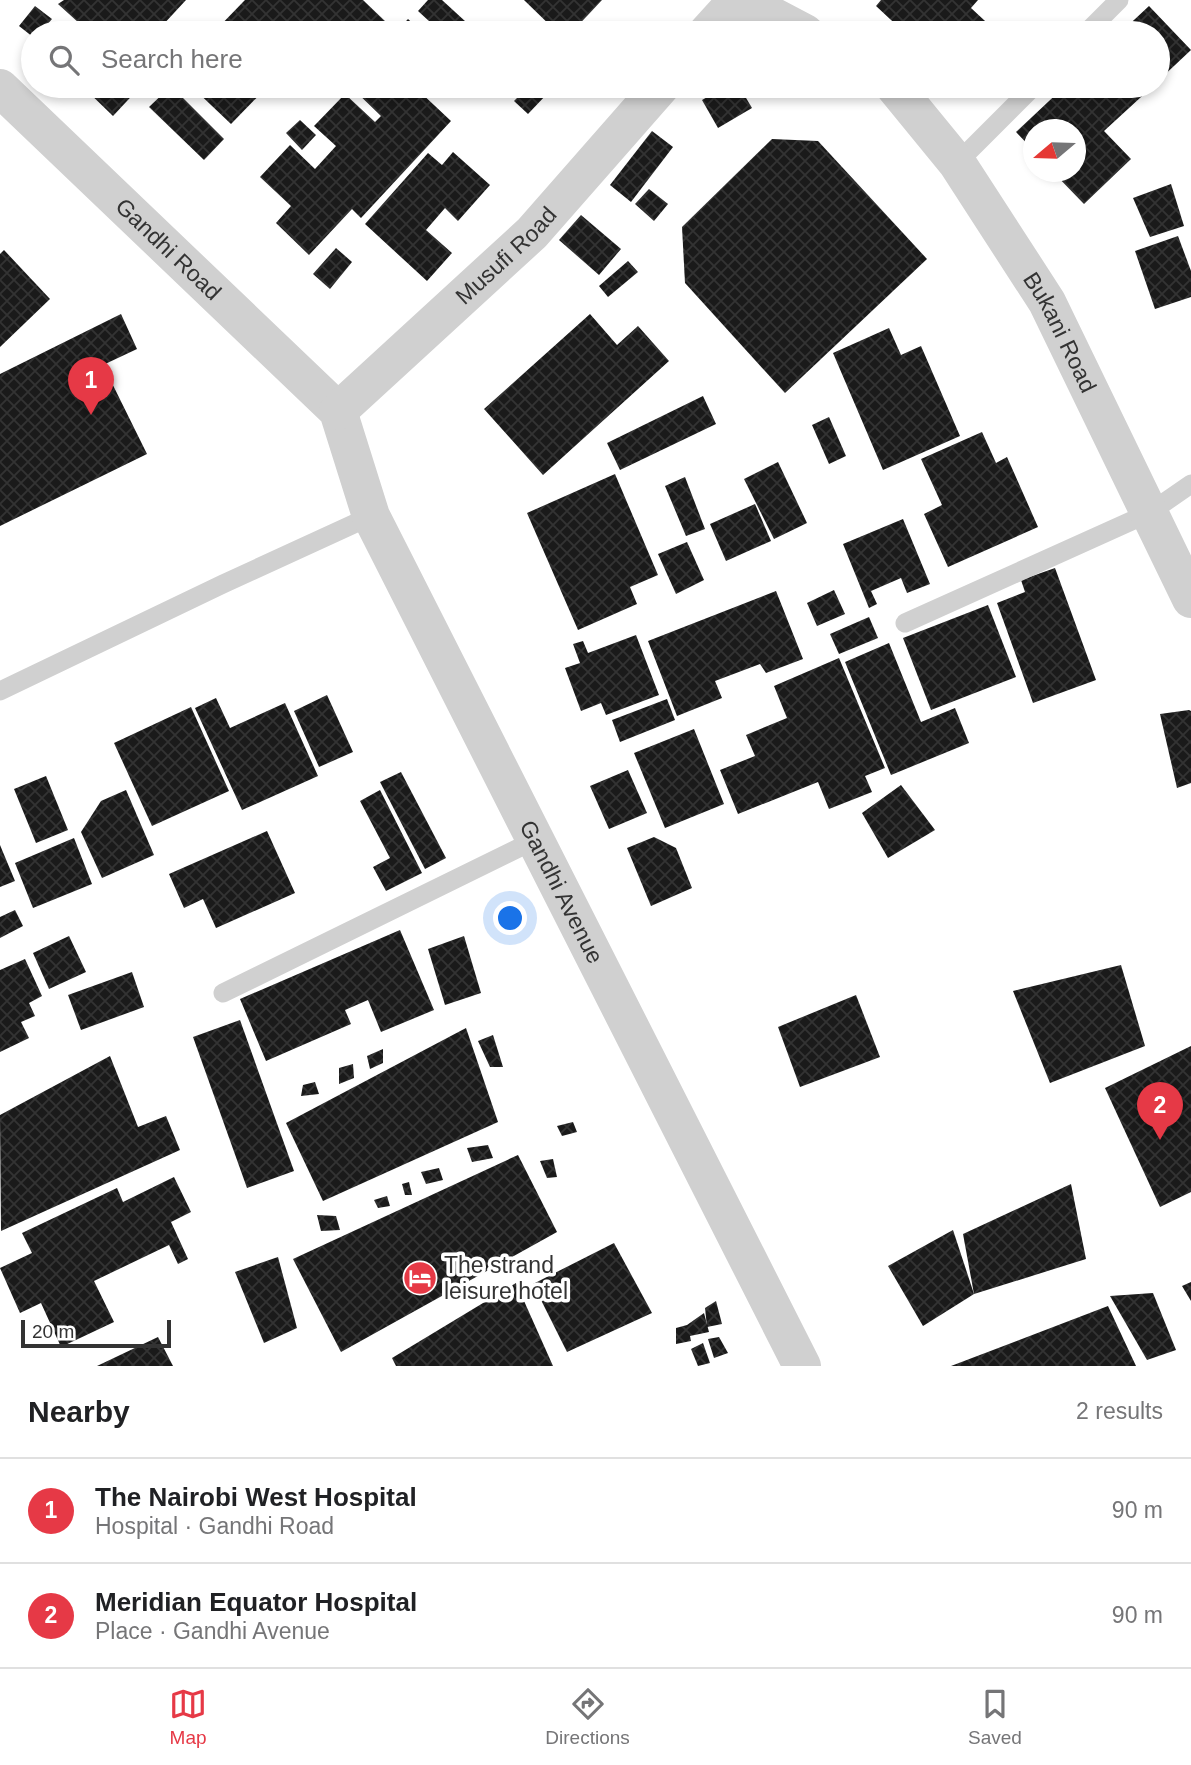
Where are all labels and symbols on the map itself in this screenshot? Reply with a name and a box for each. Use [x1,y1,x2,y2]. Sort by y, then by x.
north arrow [1023,119,1086,182]
street label: Gandhi Road [110,193,226,305]
street label: Musufi Road [450,202,562,309]
street label: Bukani Road [1018,267,1102,397]
pin: 1 [68,357,114,415]
street label: Gandhi Avenue [514,816,609,968]
your location [493,901,527,935]
pin: 2 [1137,1082,1183,1140]
place label: The strand leisure hotel [444,1252,568,1304]
hotel icon: The strand leisure hotel [401,1259,439,1297]
scale bar [21,1317,172,1349]

